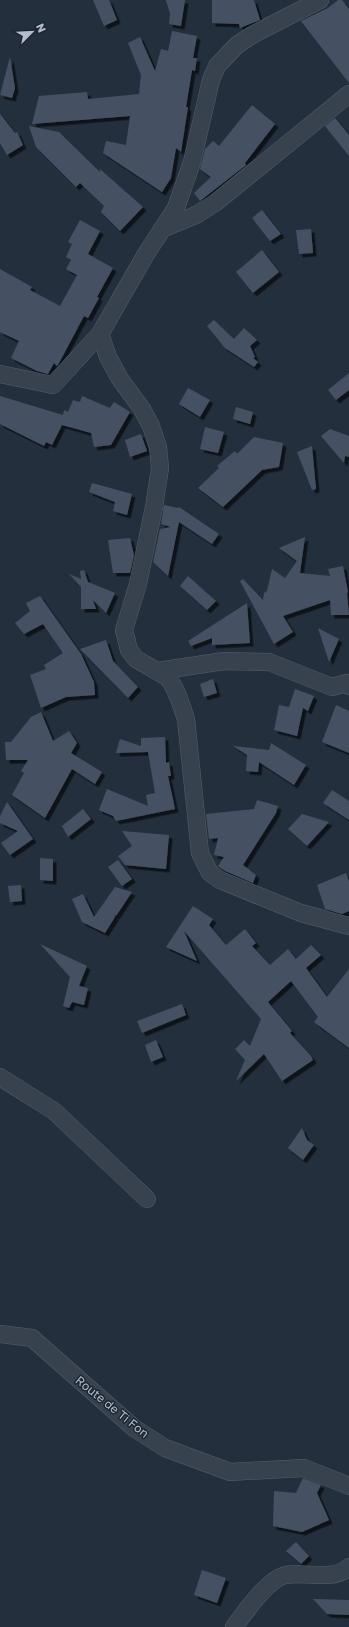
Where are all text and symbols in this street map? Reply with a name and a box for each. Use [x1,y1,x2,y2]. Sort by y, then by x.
north arrow [12,12,52,52]
text: N [34,21,49,34]
street label: Route de Ti Fon [73,1373,152,1441]

